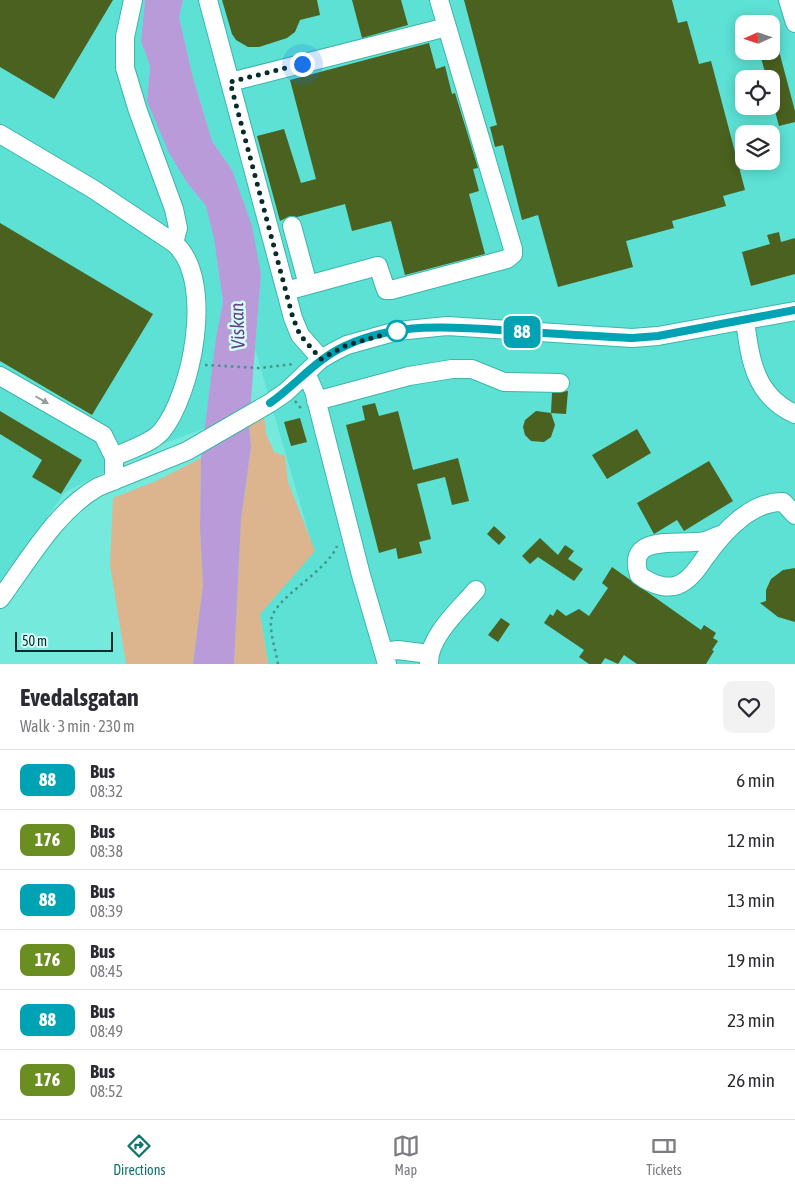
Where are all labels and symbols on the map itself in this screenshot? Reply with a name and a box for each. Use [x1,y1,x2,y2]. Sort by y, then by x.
north arrow [735,15,780,60]
your location [290,52,315,77]
water label: Viskan [225,302,249,350]
line badge: 88 [500,316,544,348]
unlabelled marker [386,320,408,342]
one-way arrow [36,396,49,405]
scale bar [15,629,112,652]

